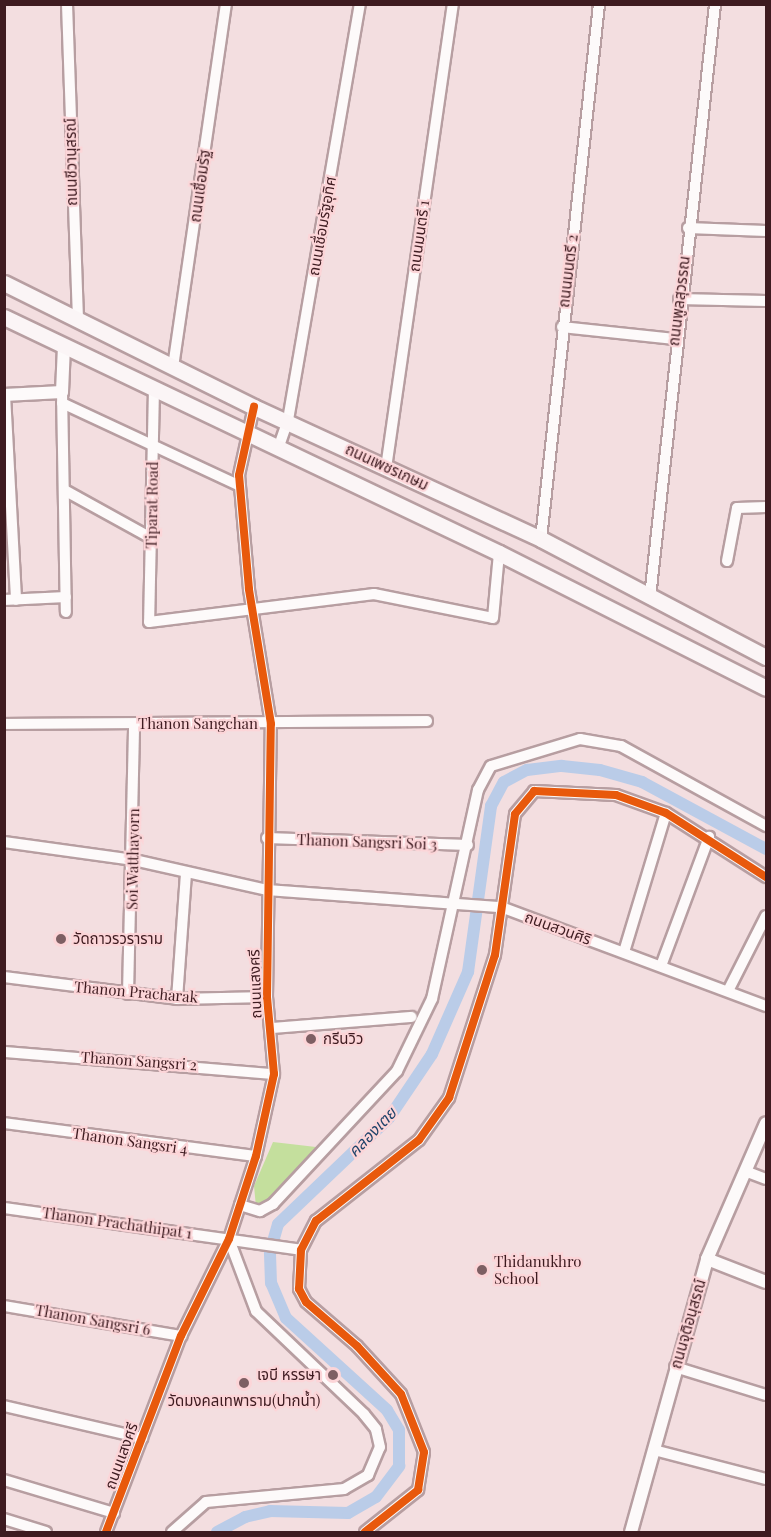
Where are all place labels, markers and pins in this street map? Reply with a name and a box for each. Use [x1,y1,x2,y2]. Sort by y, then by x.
place label: วัดถาวรวราราม [73,930,163,948]
marker: วัดถาวรวราราม [54,932,68,946]
place label: กรีนวิว [323,1030,363,1048]
marker: กรีนวิว [304,1032,318,1046]
place label: Thidanukhro School [494,1252,582,1287]
marker: Thidanukhro School [475,1263,489,1277]
place label: เจบี หรรษา [257,1366,321,1384]
marker: เจบี หรรษา [326,1368,340,1382]
marker: วัดมงคลเทพาราม(ปากน้ำ) [237,1376,251,1390]
place label: วัดมงคลเทพาราม(ปากน้ำ) [168,1392,320,1410]

